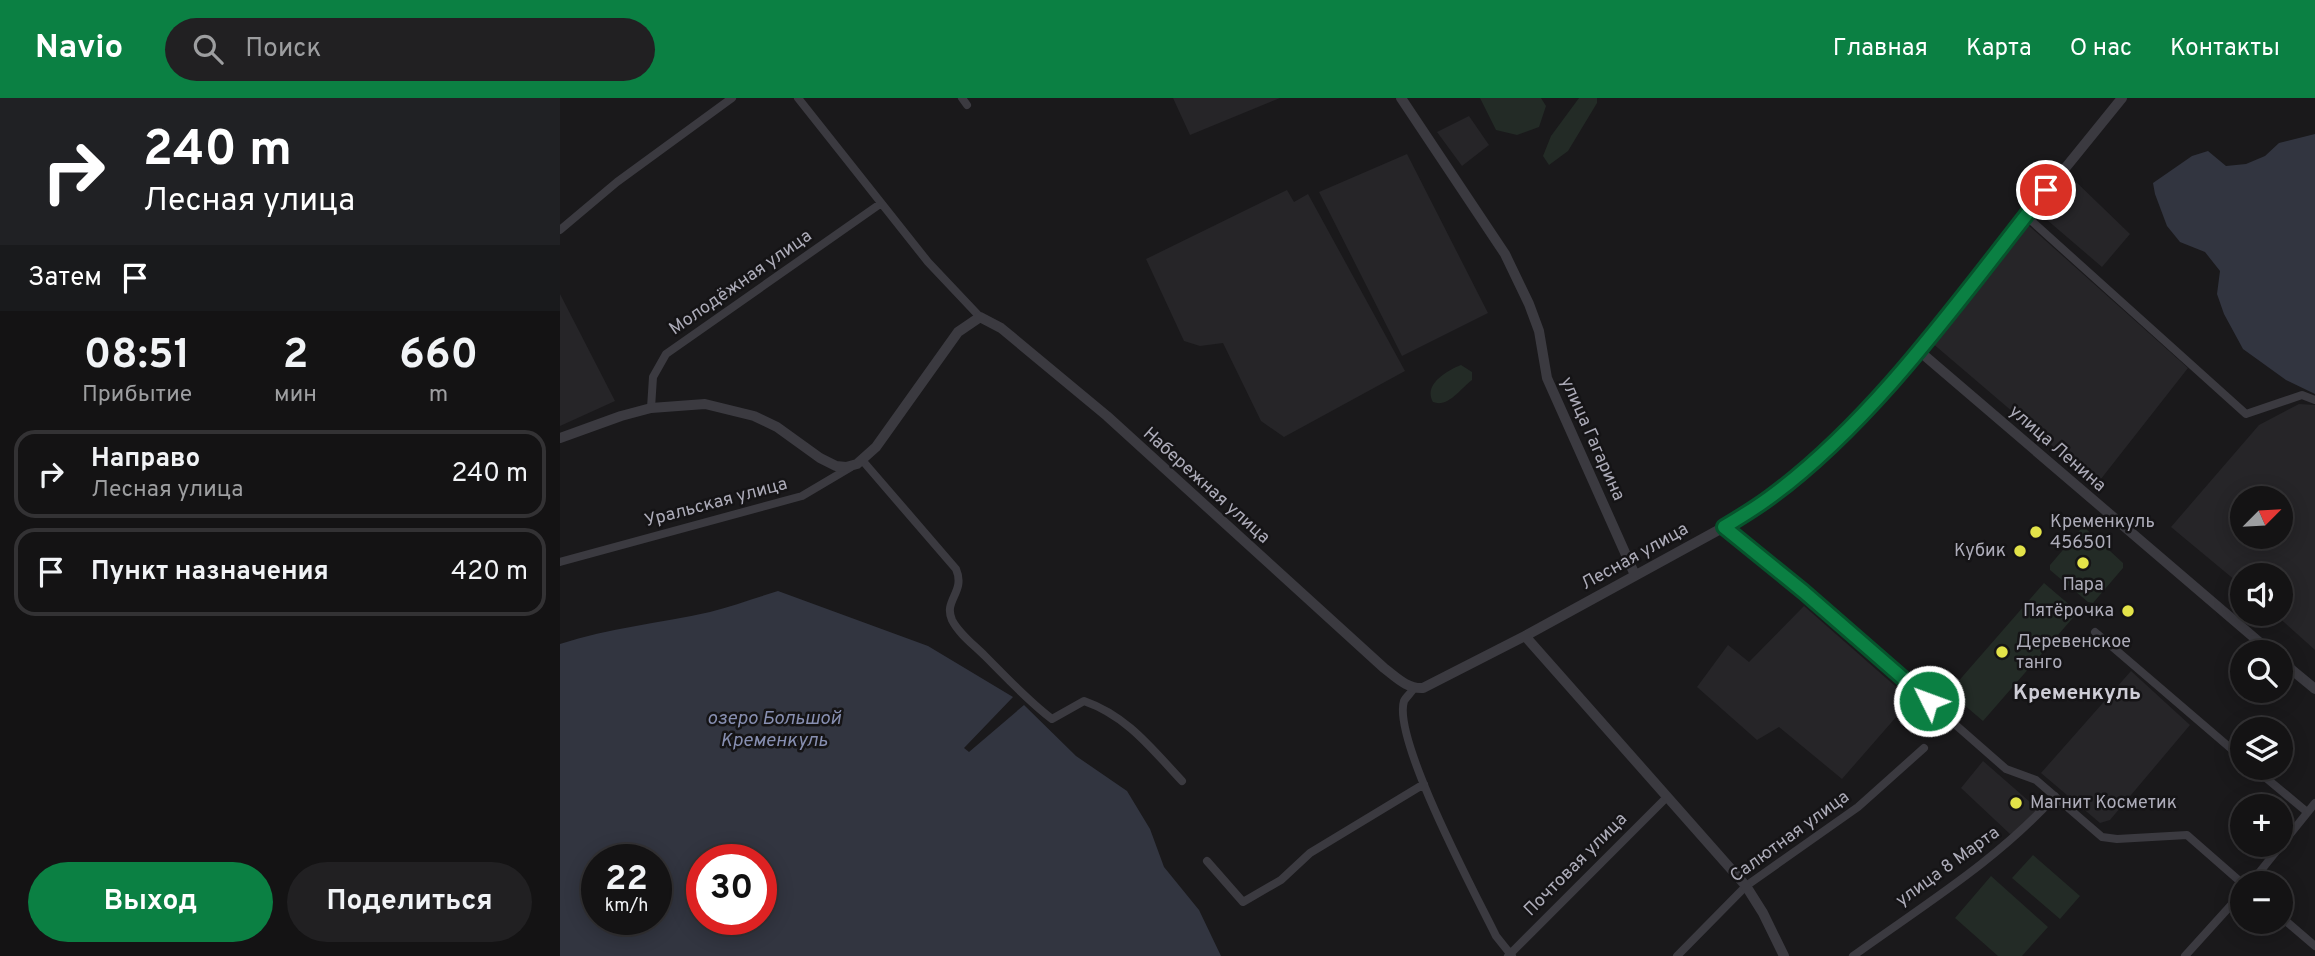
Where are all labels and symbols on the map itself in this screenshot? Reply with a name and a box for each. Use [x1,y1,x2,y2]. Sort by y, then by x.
pin [2016,160,2076,220]
street label: Молодёжная улица [665,225,817,341]
street label: улица Гагарина [1554,373,1630,505]
street label: улица Ленина [2004,400,2110,498]
street label: Набережная улица [1138,423,1274,549]
street label: Уральская улица [642,473,790,533]
north arrow [2230,486,2292,550]
place label: Кременкуль 456501 [2050,511,2155,555]
street label: Лесная улица [1577,518,1693,596]
marker: Кременкуль 456501 [2028,524,2044,540]
place label: Кубик [1954,540,2006,563]
marker: Кубик [2012,543,2028,559]
marker: Пара [2075,555,2091,571]
place label: Пара [2062,574,2104,597]
place label: Пятёрочка [2023,600,2114,623]
marker: Пятёрочка [2120,603,2136,619]
place label: Деревенское танго [2016,631,2131,675]
marker: Деревенское танго [1994,644,2010,660]
position arrow [1892,664,1966,738]
district label: Кременкуль [2013,680,2141,707]
water label: озеро Большой Кременкуль [707,707,842,753]
street label: Салютная улица [1726,786,1854,888]
place label: Магнит Косметик [2030,792,2177,815]
marker: Магнит Косметик [2008,795,2024,811]
street label: Почтовая улица [1519,808,1633,922]
street label: улица 8 Марта [1892,822,2004,912]
speed limit sign: 30 [686,844,777,935]

